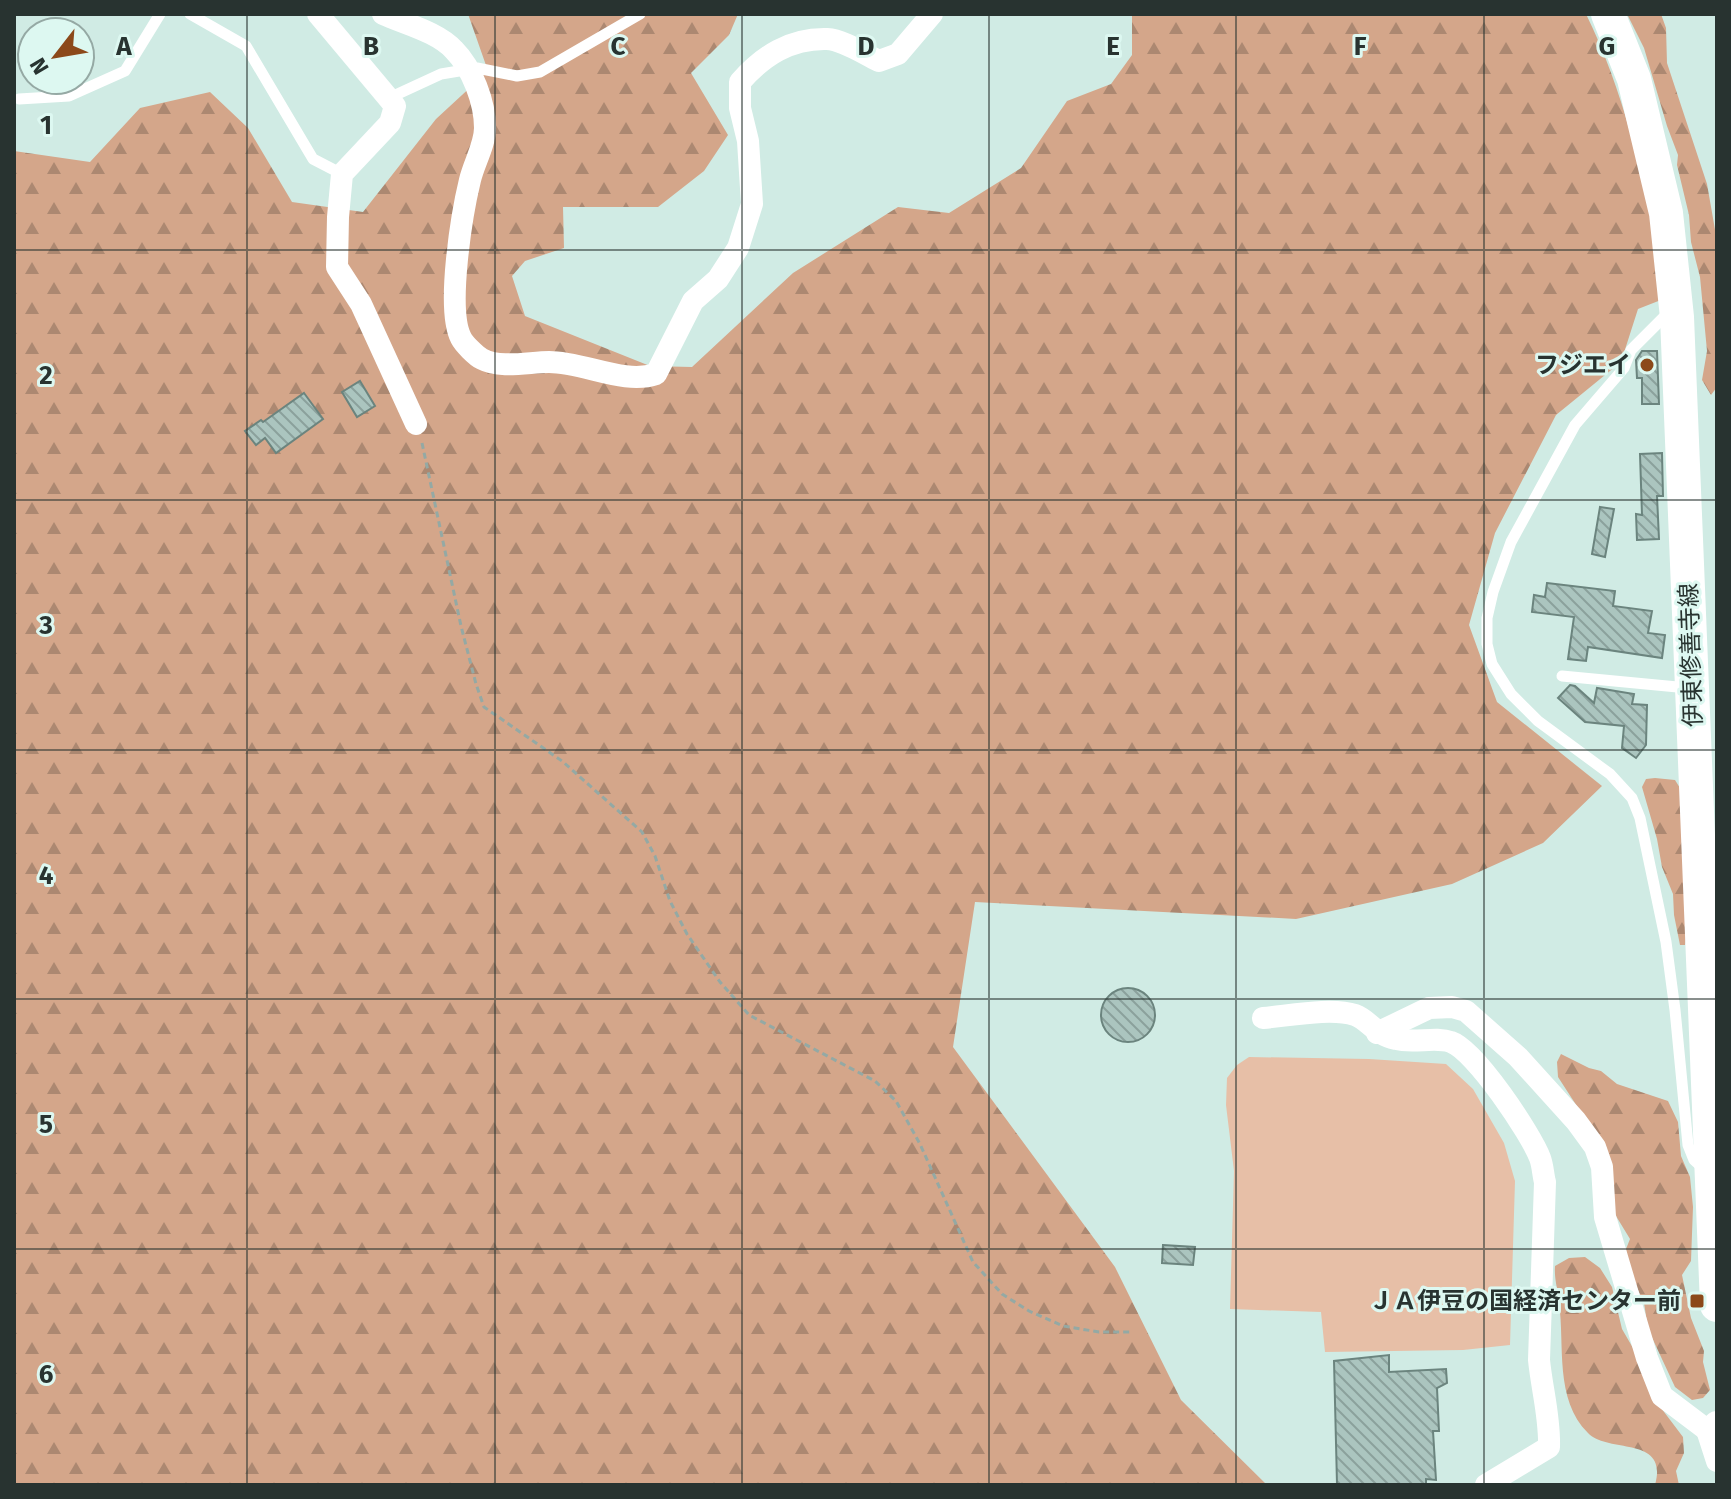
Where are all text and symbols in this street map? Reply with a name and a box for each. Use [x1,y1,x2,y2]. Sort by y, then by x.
north arrow [16,16,96,96]
text: A [115,31,132,62]
text: B [363,31,379,62]
text: C [611,31,626,62]
text: D [858,31,875,62]
text: E [1106,31,1120,62]
text: F [1354,31,1367,62]
text: G [1599,31,1615,62]
text: N [24,53,55,79]
text: 1 [40,110,52,141]
place label: フジエイ [1535,351,1631,379]
marker: フジエイ [1638,356,1656,374]
text: 2 [39,360,53,391]
street label: 伊東修善寺線 [1674,583,1708,727]
text: 3 [38,610,53,641]
text: 4 [39,860,54,891]
text: 5 [39,1109,53,1140]
place label: ＪＡ伊豆の国経済センター前 [1369,1287,1681,1315]
marker: ＪＡ伊豆の国経済センター前 [1688,1292,1706,1310]
text: 6 [39,1359,54,1390]

